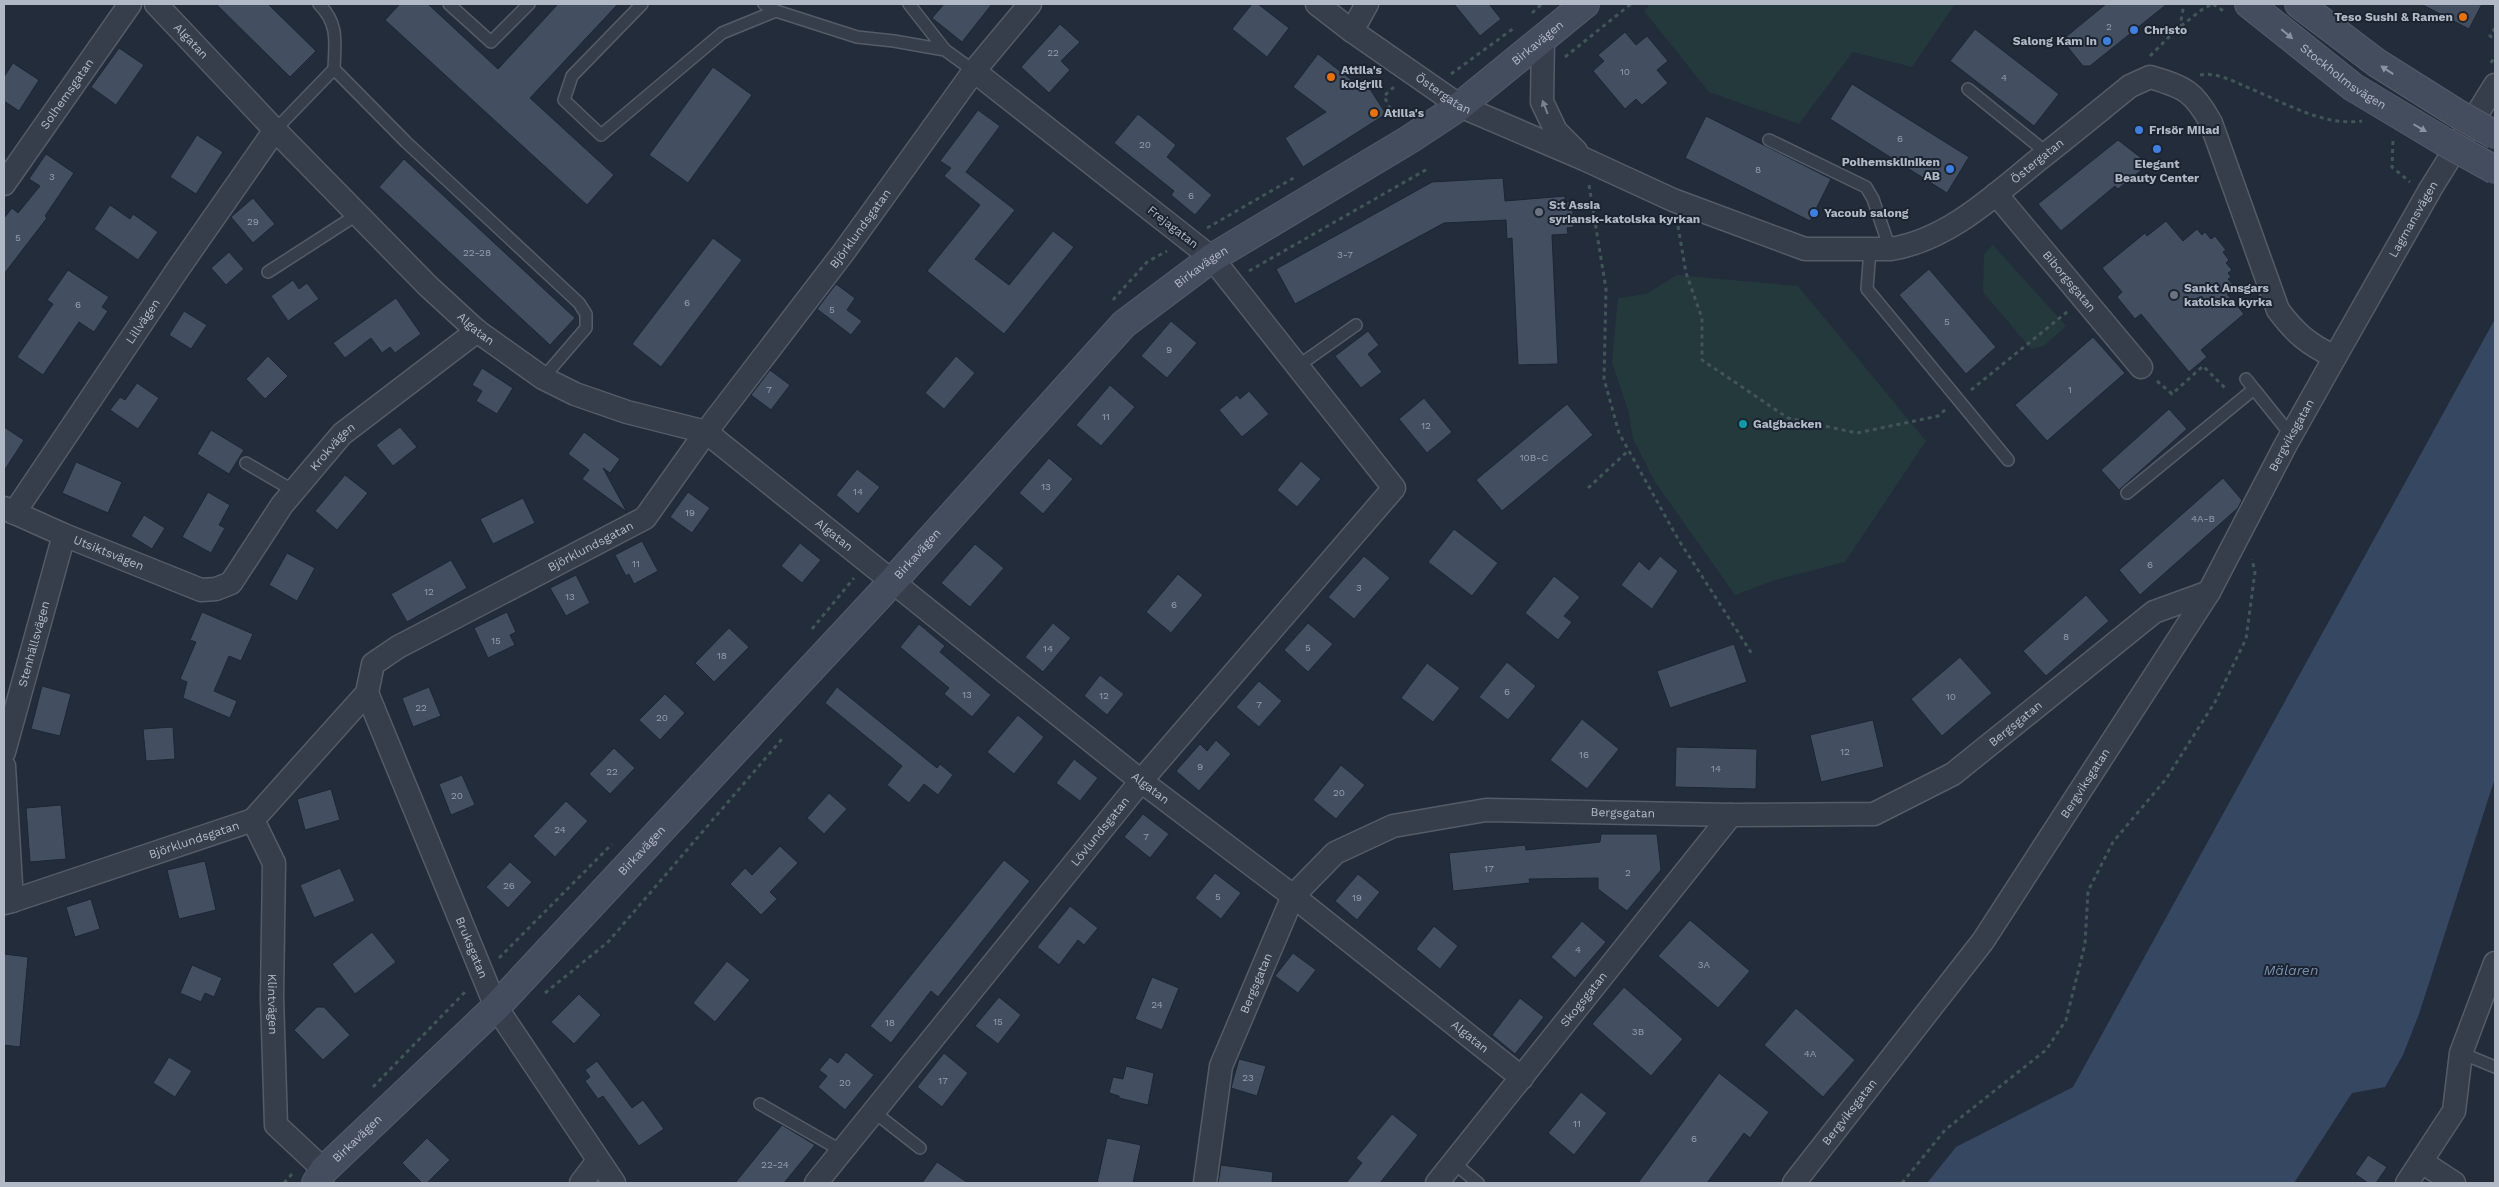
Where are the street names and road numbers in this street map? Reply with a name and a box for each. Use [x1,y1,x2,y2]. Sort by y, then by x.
street label: Birkavägen [1509,17,1566,68]
street label: Algatan [171,20,211,62]
street label: Stockholmsvägen [2297,41,2389,112]
street label: Solhemsgatan [38,56,97,132]
street label: Östergatan [1413,70,1473,117]
street label: Östergatan [2008,136,2067,186]
street label: Lagmansvägen [2386,178,2441,260]
street label: Björklundsgatan [827,186,894,271]
street label: Frejagatan [1145,203,1201,251]
street label: Birkavägen [1171,243,1230,291]
street label: Biborgsgatan [2040,248,2099,315]
street label: Lillvägen [123,296,163,346]
street label: Algatan [454,309,497,348]
street label: Bergviksgatan [2266,397,2317,474]
street label: Krokvägen [307,420,358,474]
street label: Algatan [813,516,856,554]
street label: Björklundsgatan [545,518,636,575]
street label: Birkavägen [891,526,944,582]
street label: Utsiktsvägen [71,533,146,573]
street label: Stenhällsvägen [15,600,52,689]
street label: Bergsgatan [1986,698,2045,749]
street label: Bergviksgatan [2057,746,2113,821]
street label: Algatan [1129,769,1172,807]
street label: Lövlundsgatan [1068,794,1132,869]
street label: Bergsgatan [1591,805,1655,820]
street label: Björklundsgatan [147,818,241,862]
street label: Birkavägen [615,823,668,878]
street label: Bruksgatan [453,914,490,980]
street label: Bergsgatan [1237,951,1275,1016]
street label: Skogsgatan [1557,969,1610,1030]
street label: Klintvägen [265,974,280,1035]
street label: Algatan [1448,1018,1491,1056]
street label: Bergviksgatan [1819,1076,1880,1148]
street label: Birkavägen [330,1112,385,1165]

